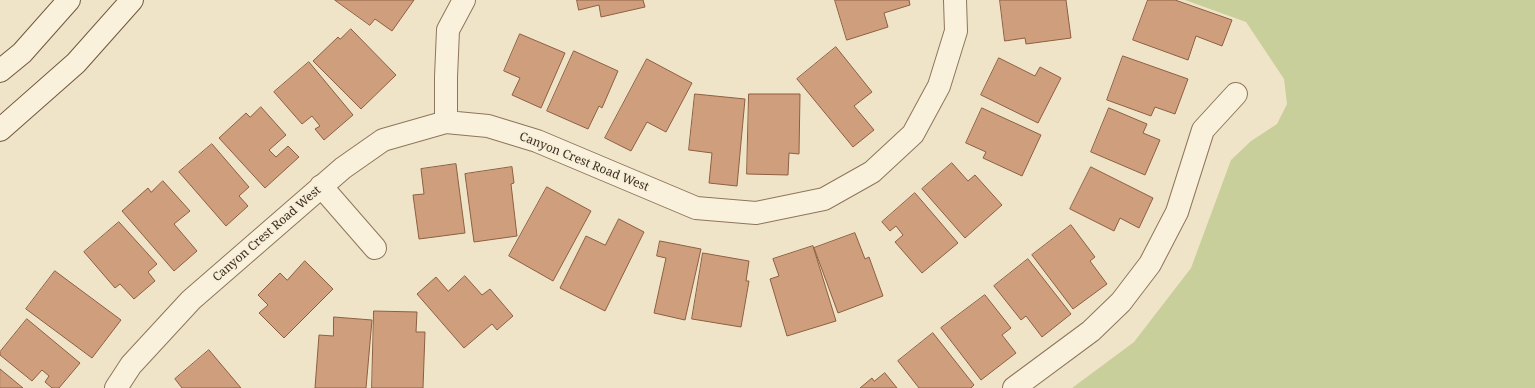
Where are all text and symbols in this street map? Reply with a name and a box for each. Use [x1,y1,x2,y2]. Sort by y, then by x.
street label: Canyon Crest Road West [517,129,651,195]
street label: Canyon Crest Road West [210,183,324,285]

